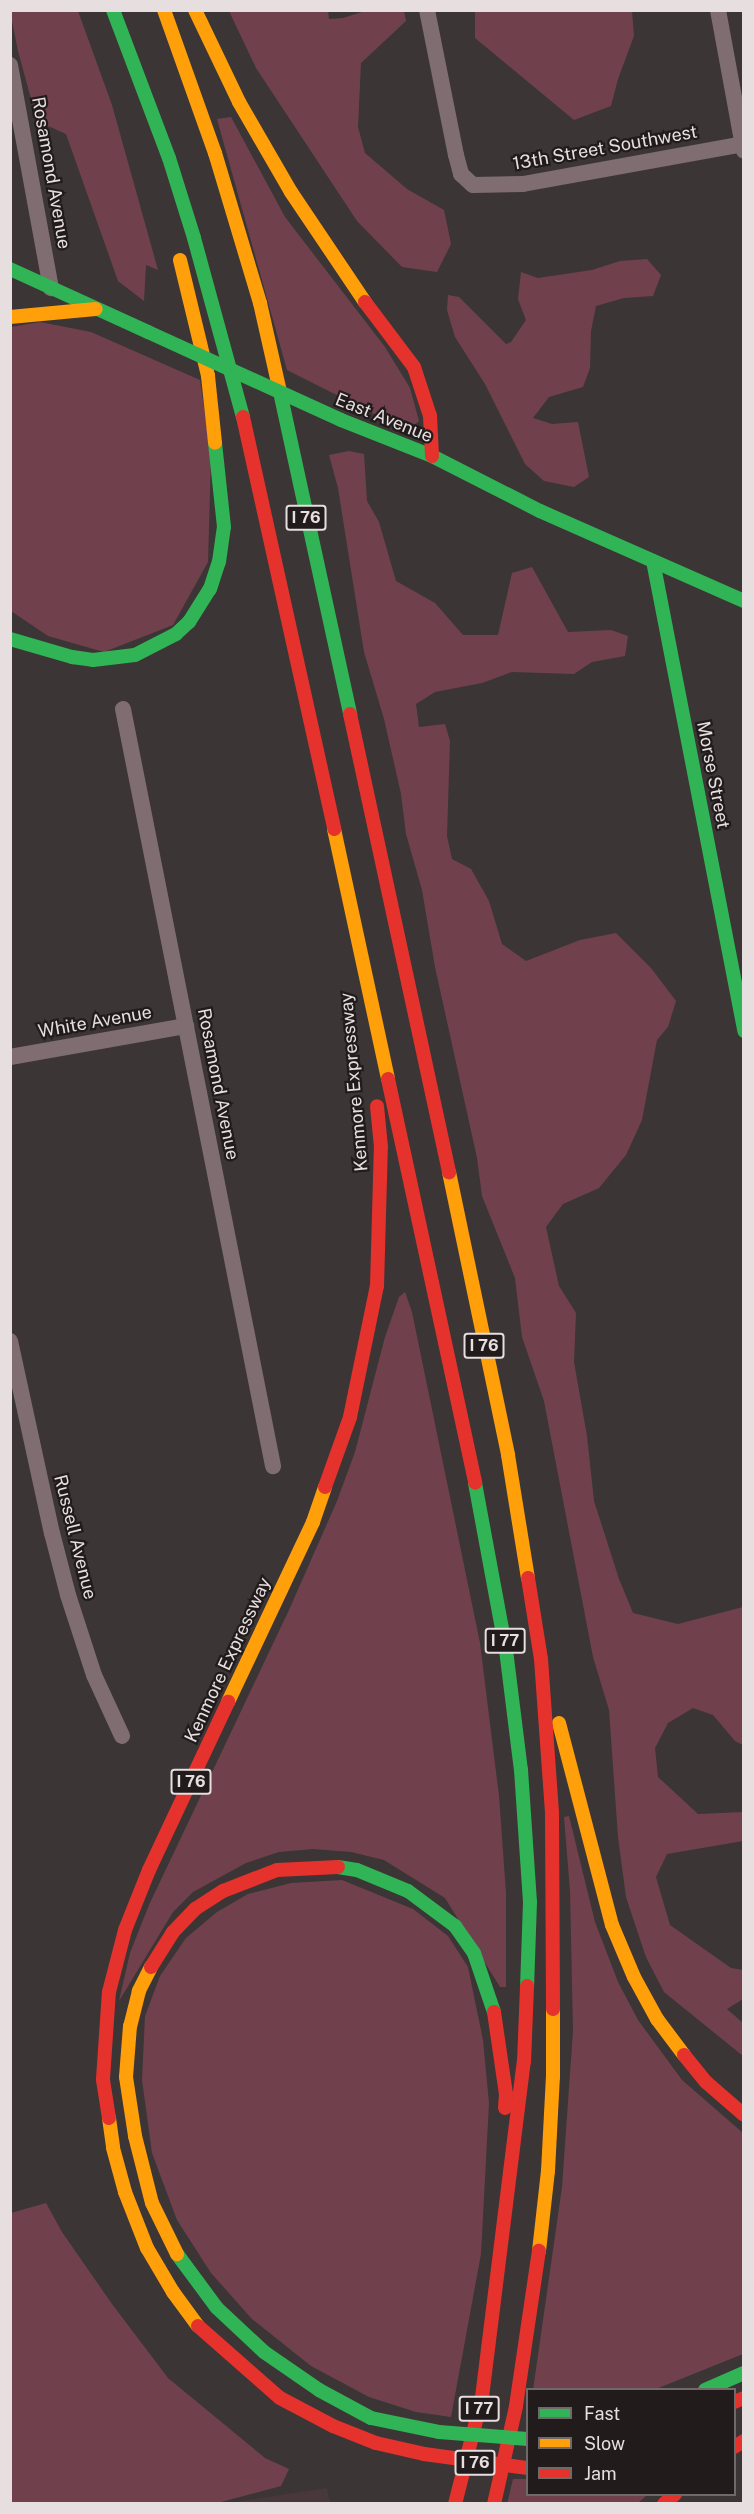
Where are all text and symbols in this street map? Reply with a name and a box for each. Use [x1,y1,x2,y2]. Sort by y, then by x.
street label: Rosamond Avenue [27,95,75,251]
street label: 13th Street Southwest [511,121,699,175]
street label: East Avenue [332,389,436,447]
road number: I 76 [285,505,327,531]
street label: Morse Street [692,719,734,831]
street label: Kenmore Expressway [335,992,373,1172]
street label: White Avenue [36,1001,154,1043]
street label: Rosamond Avenue [193,1006,243,1162]
road number: I 76 [463,1333,505,1359]
street label: Russell Avenue [49,1472,101,1602]
street label: Kenmore Expressway [180,1574,276,1746]
road number: I 77 [484,1628,526,1654]
road number: I 76 [170,1769,212,1795]
legend [526,2388,736,2496]
road number: I 77 [458,2396,500,2422]
text: Fast [584,2403,620,2424]
text: Slow [584,2433,625,2454]
road number: I 76 [454,2450,496,2476]
text: Jam [584,2463,617,2484]

